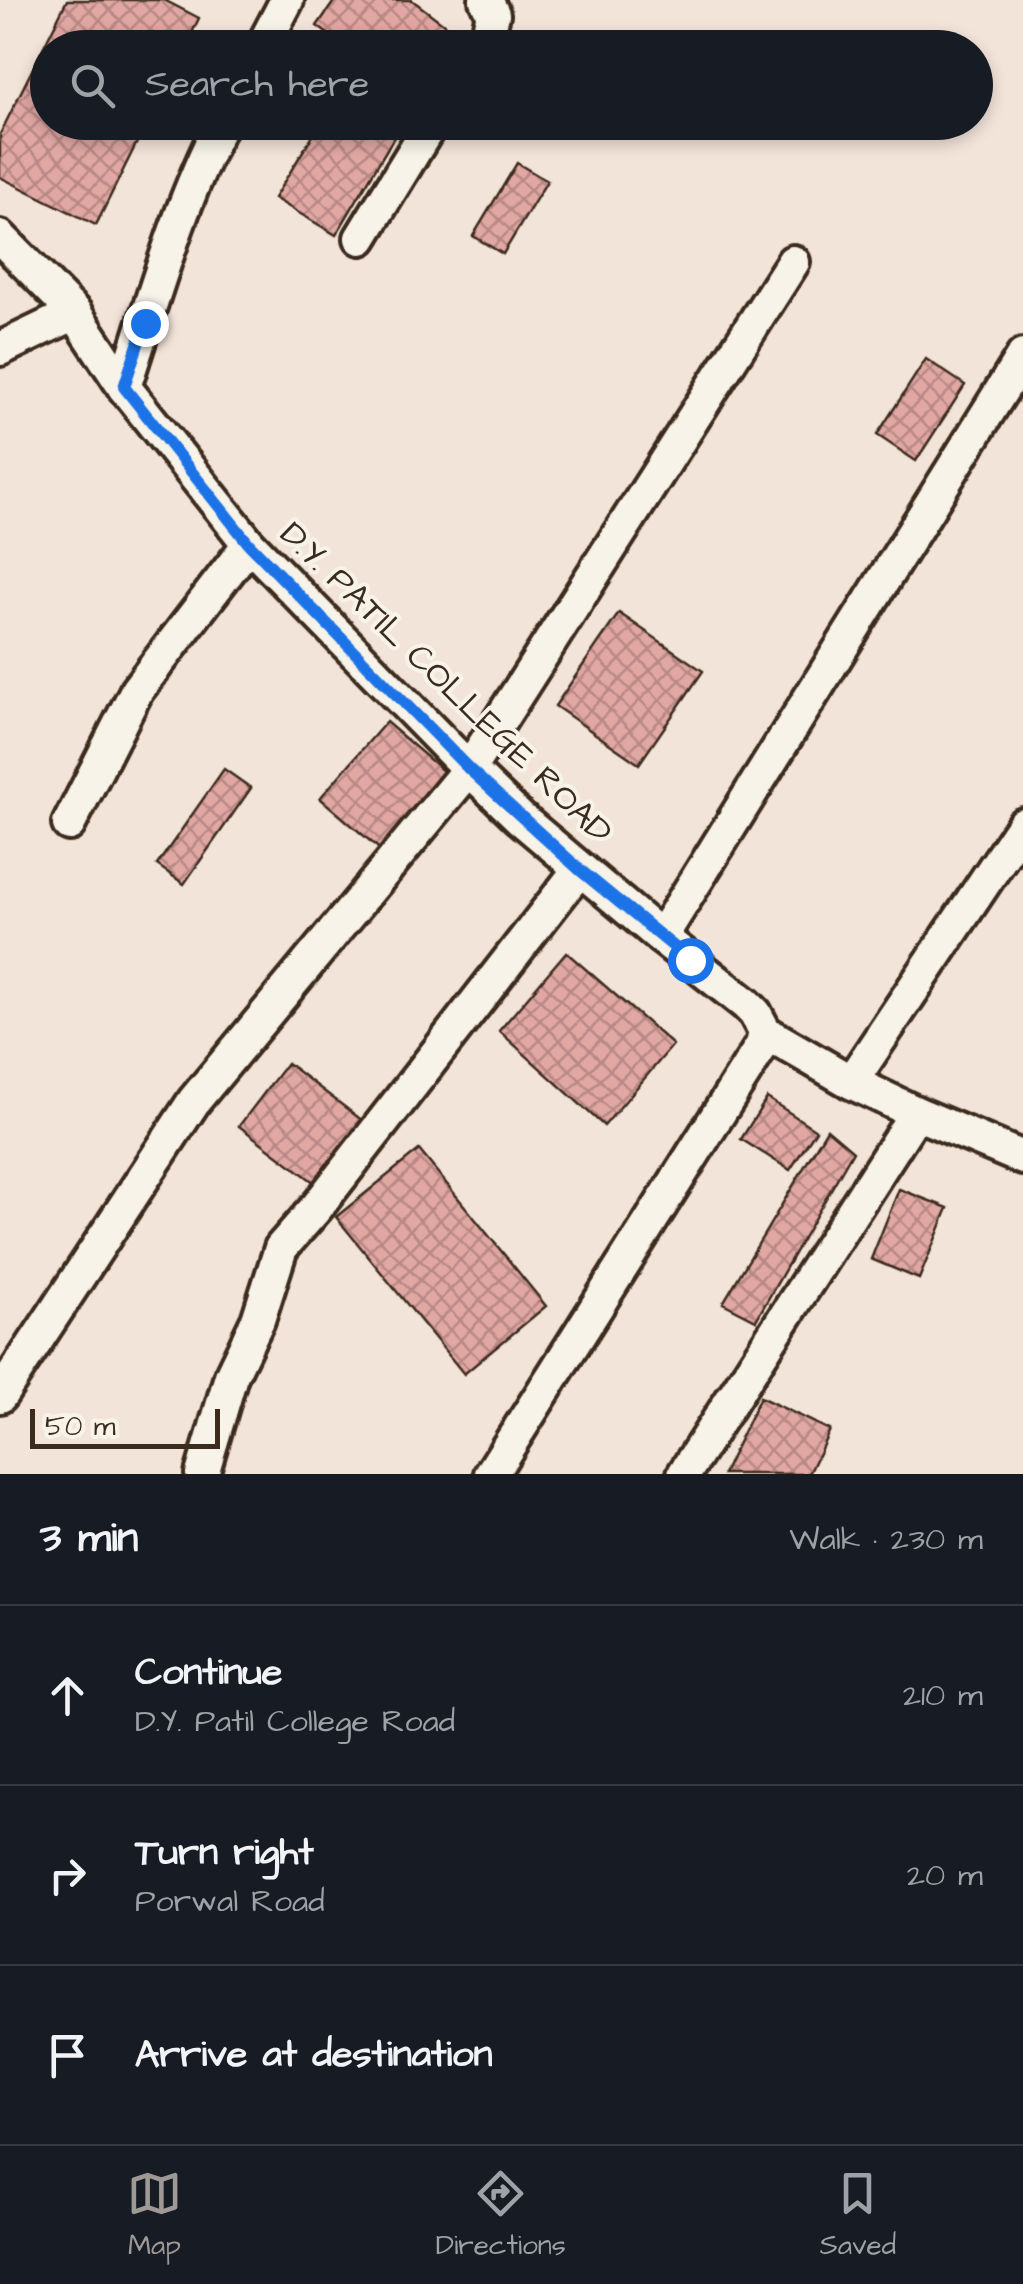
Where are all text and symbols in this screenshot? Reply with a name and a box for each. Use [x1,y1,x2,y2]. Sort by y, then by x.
search box [30,30,993,140]
icon: search [65,58,120,113]
text: Search here [145,59,369,111]
route end [123,301,169,347]
street label: D.Y. PATIL COLLEGE ROAD [269,511,623,855]
route start [668,938,714,984]
scale bar [30,1404,220,1448]
text: 50 m [45,1407,116,1446]
text: 3 min [40,1510,138,1568]
text: Walk · 230 m [789,1517,983,1562]
text: Continue [135,1647,282,1699]
icon: ahead [40,1668,95,1723]
text: 210 m [903,1673,983,1718]
text: D.Y. Patil College Road [135,1699,455,1744]
text: Turn right [135,1827,314,1879]
icon: right [40,1848,95,1903]
text: 20 m [907,1853,983,1898]
text: Porwal Road [135,1879,325,1924]
icon: arrive [40,2028,95,2083]
text: Arrive at destination [135,2029,492,2081]
tab: Map [127,2166,182,2265]
tab: Directions [436,2166,566,2265]
tab: Saved [820,2166,896,2265]

